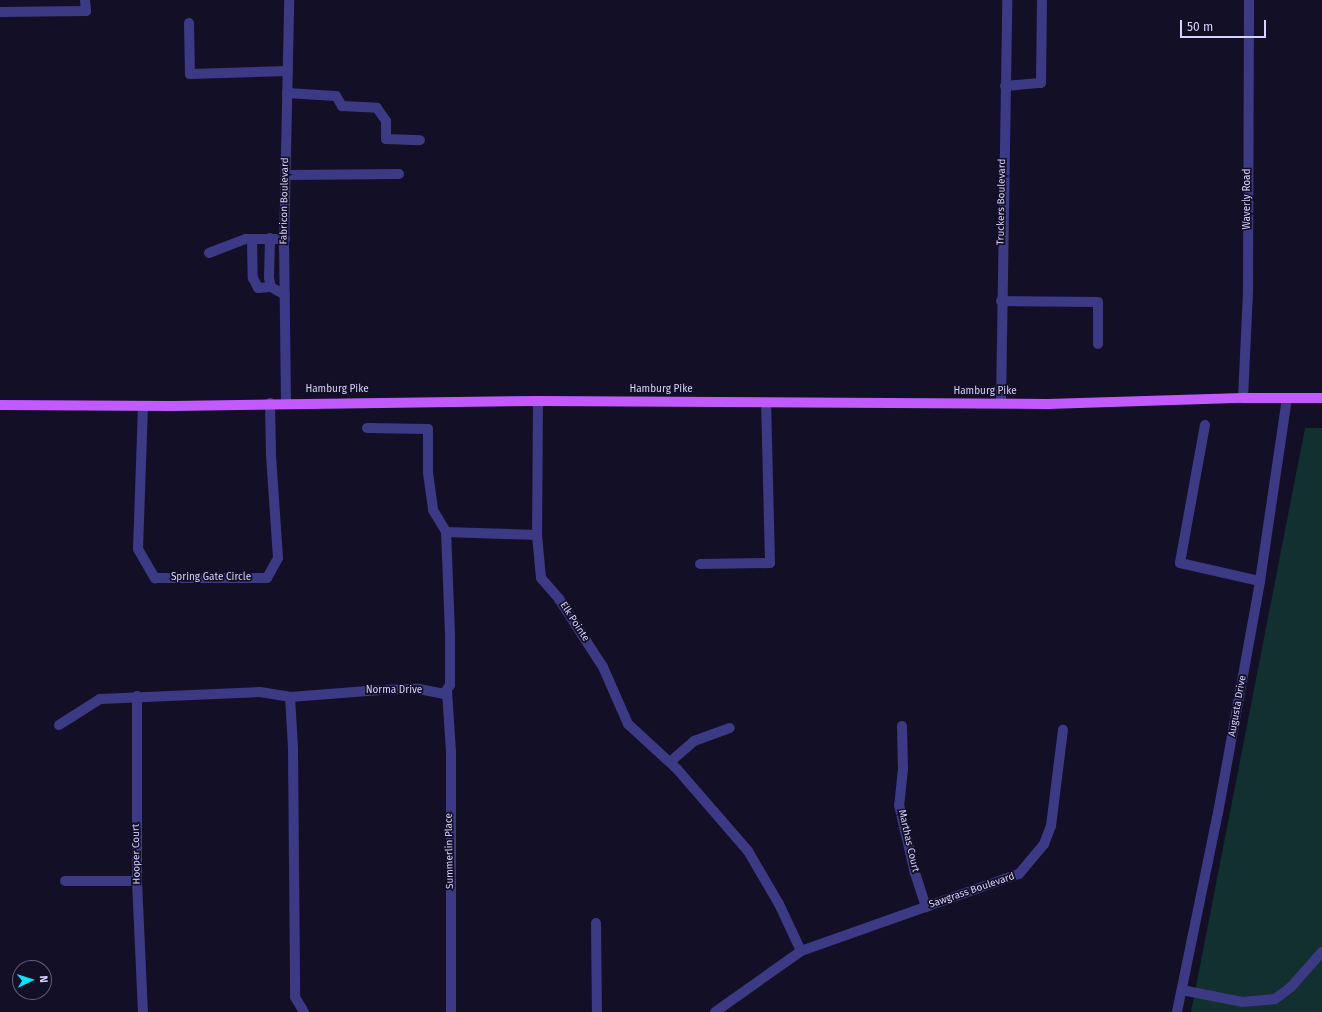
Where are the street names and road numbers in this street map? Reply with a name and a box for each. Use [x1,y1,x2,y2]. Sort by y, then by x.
street label: Fabricon Boulevard [278,157,292,245]
street label: Truckers Boulevard [995,159,1009,245]
street label: Waverly Road [1242,169,1254,229]
street label: Hamburg Pike [305,384,369,396]
street label: Hamburg Pike [629,384,693,396]
street label: Hamburg Pike [953,386,1017,398]
street label: Spring Gate Circle [171,572,251,584]
street label: Elk Pointe [557,600,591,644]
street label: Augusta Drive [1227,674,1249,738]
street label: Norma Drive [366,685,422,697]
street label: Marthas Court [895,809,921,873]
street label: Summerlin Place [443,813,457,889]
street label: Hooper Court [130,823,144,885]
street label: Sawgrass Boulevard [928,871,1016,911]

